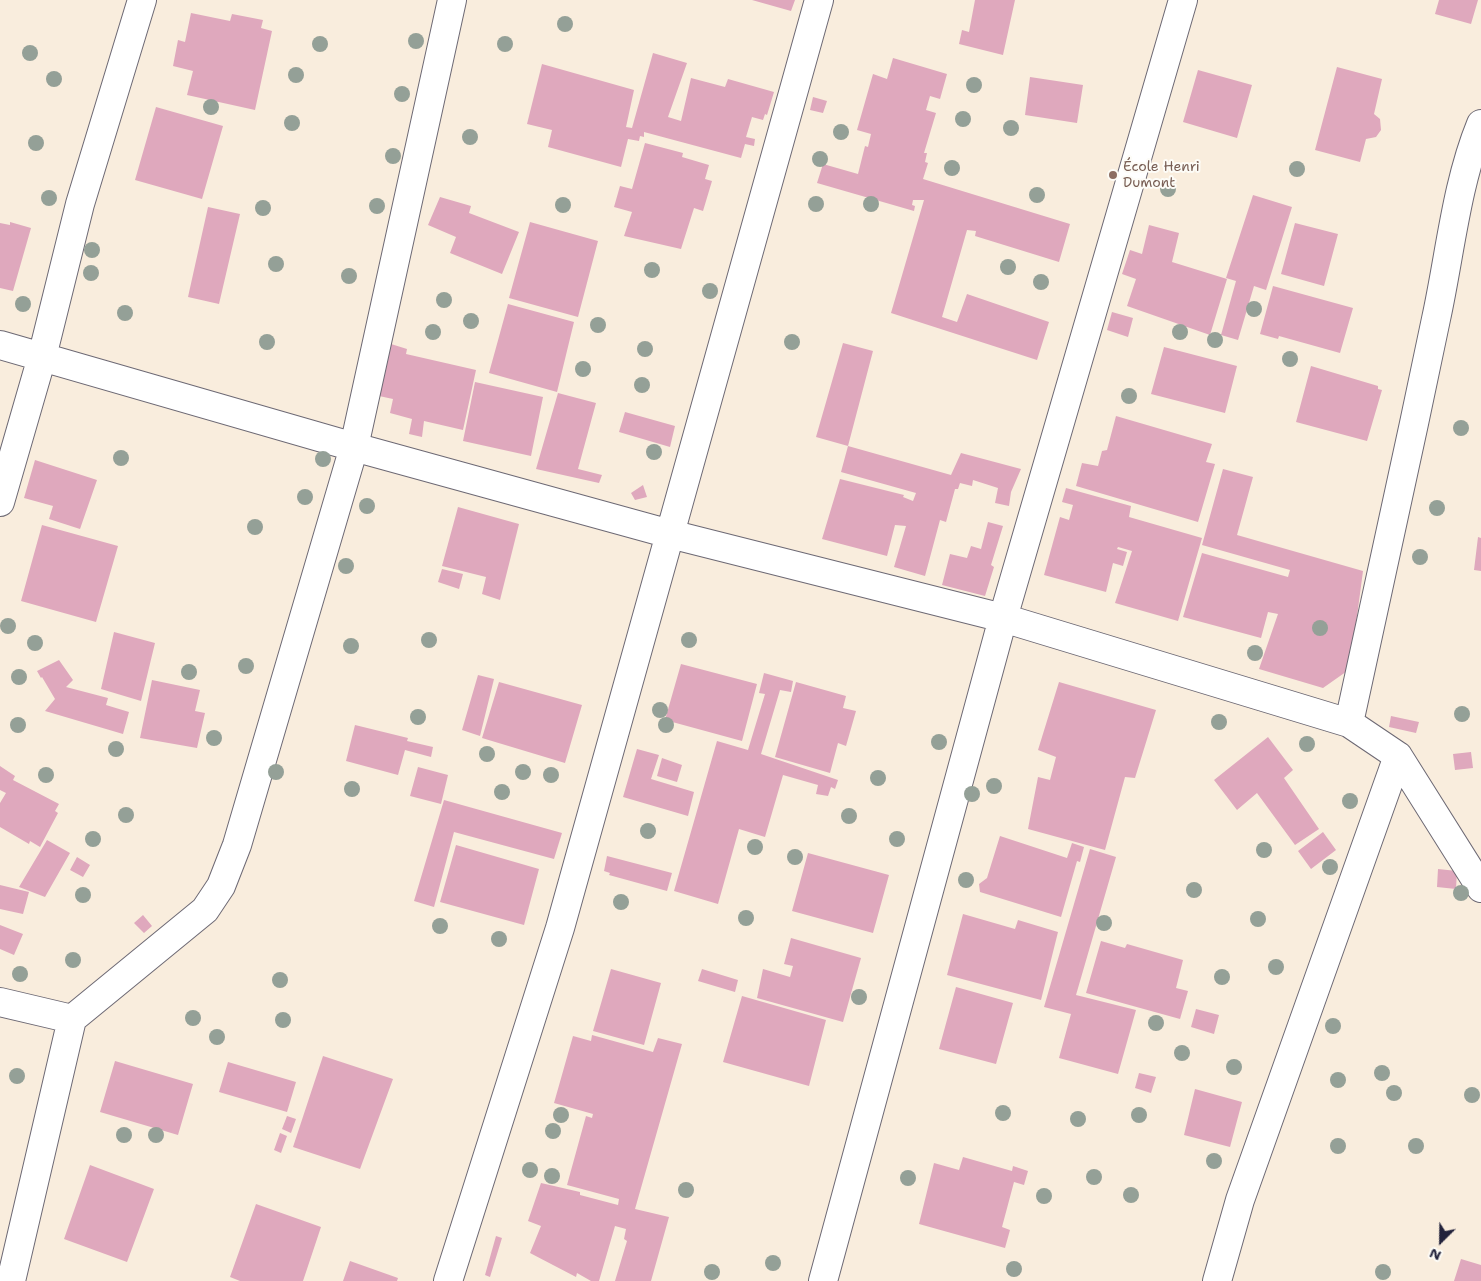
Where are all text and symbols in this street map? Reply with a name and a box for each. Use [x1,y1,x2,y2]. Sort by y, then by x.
place label: École Henri Dumont [1123,159,1200,192]
marker: École Henri Dumont [1107,169,1119,181]
north arrow [1416,1216,1466,1266]
text: N [1427,1244,1444,1265]

